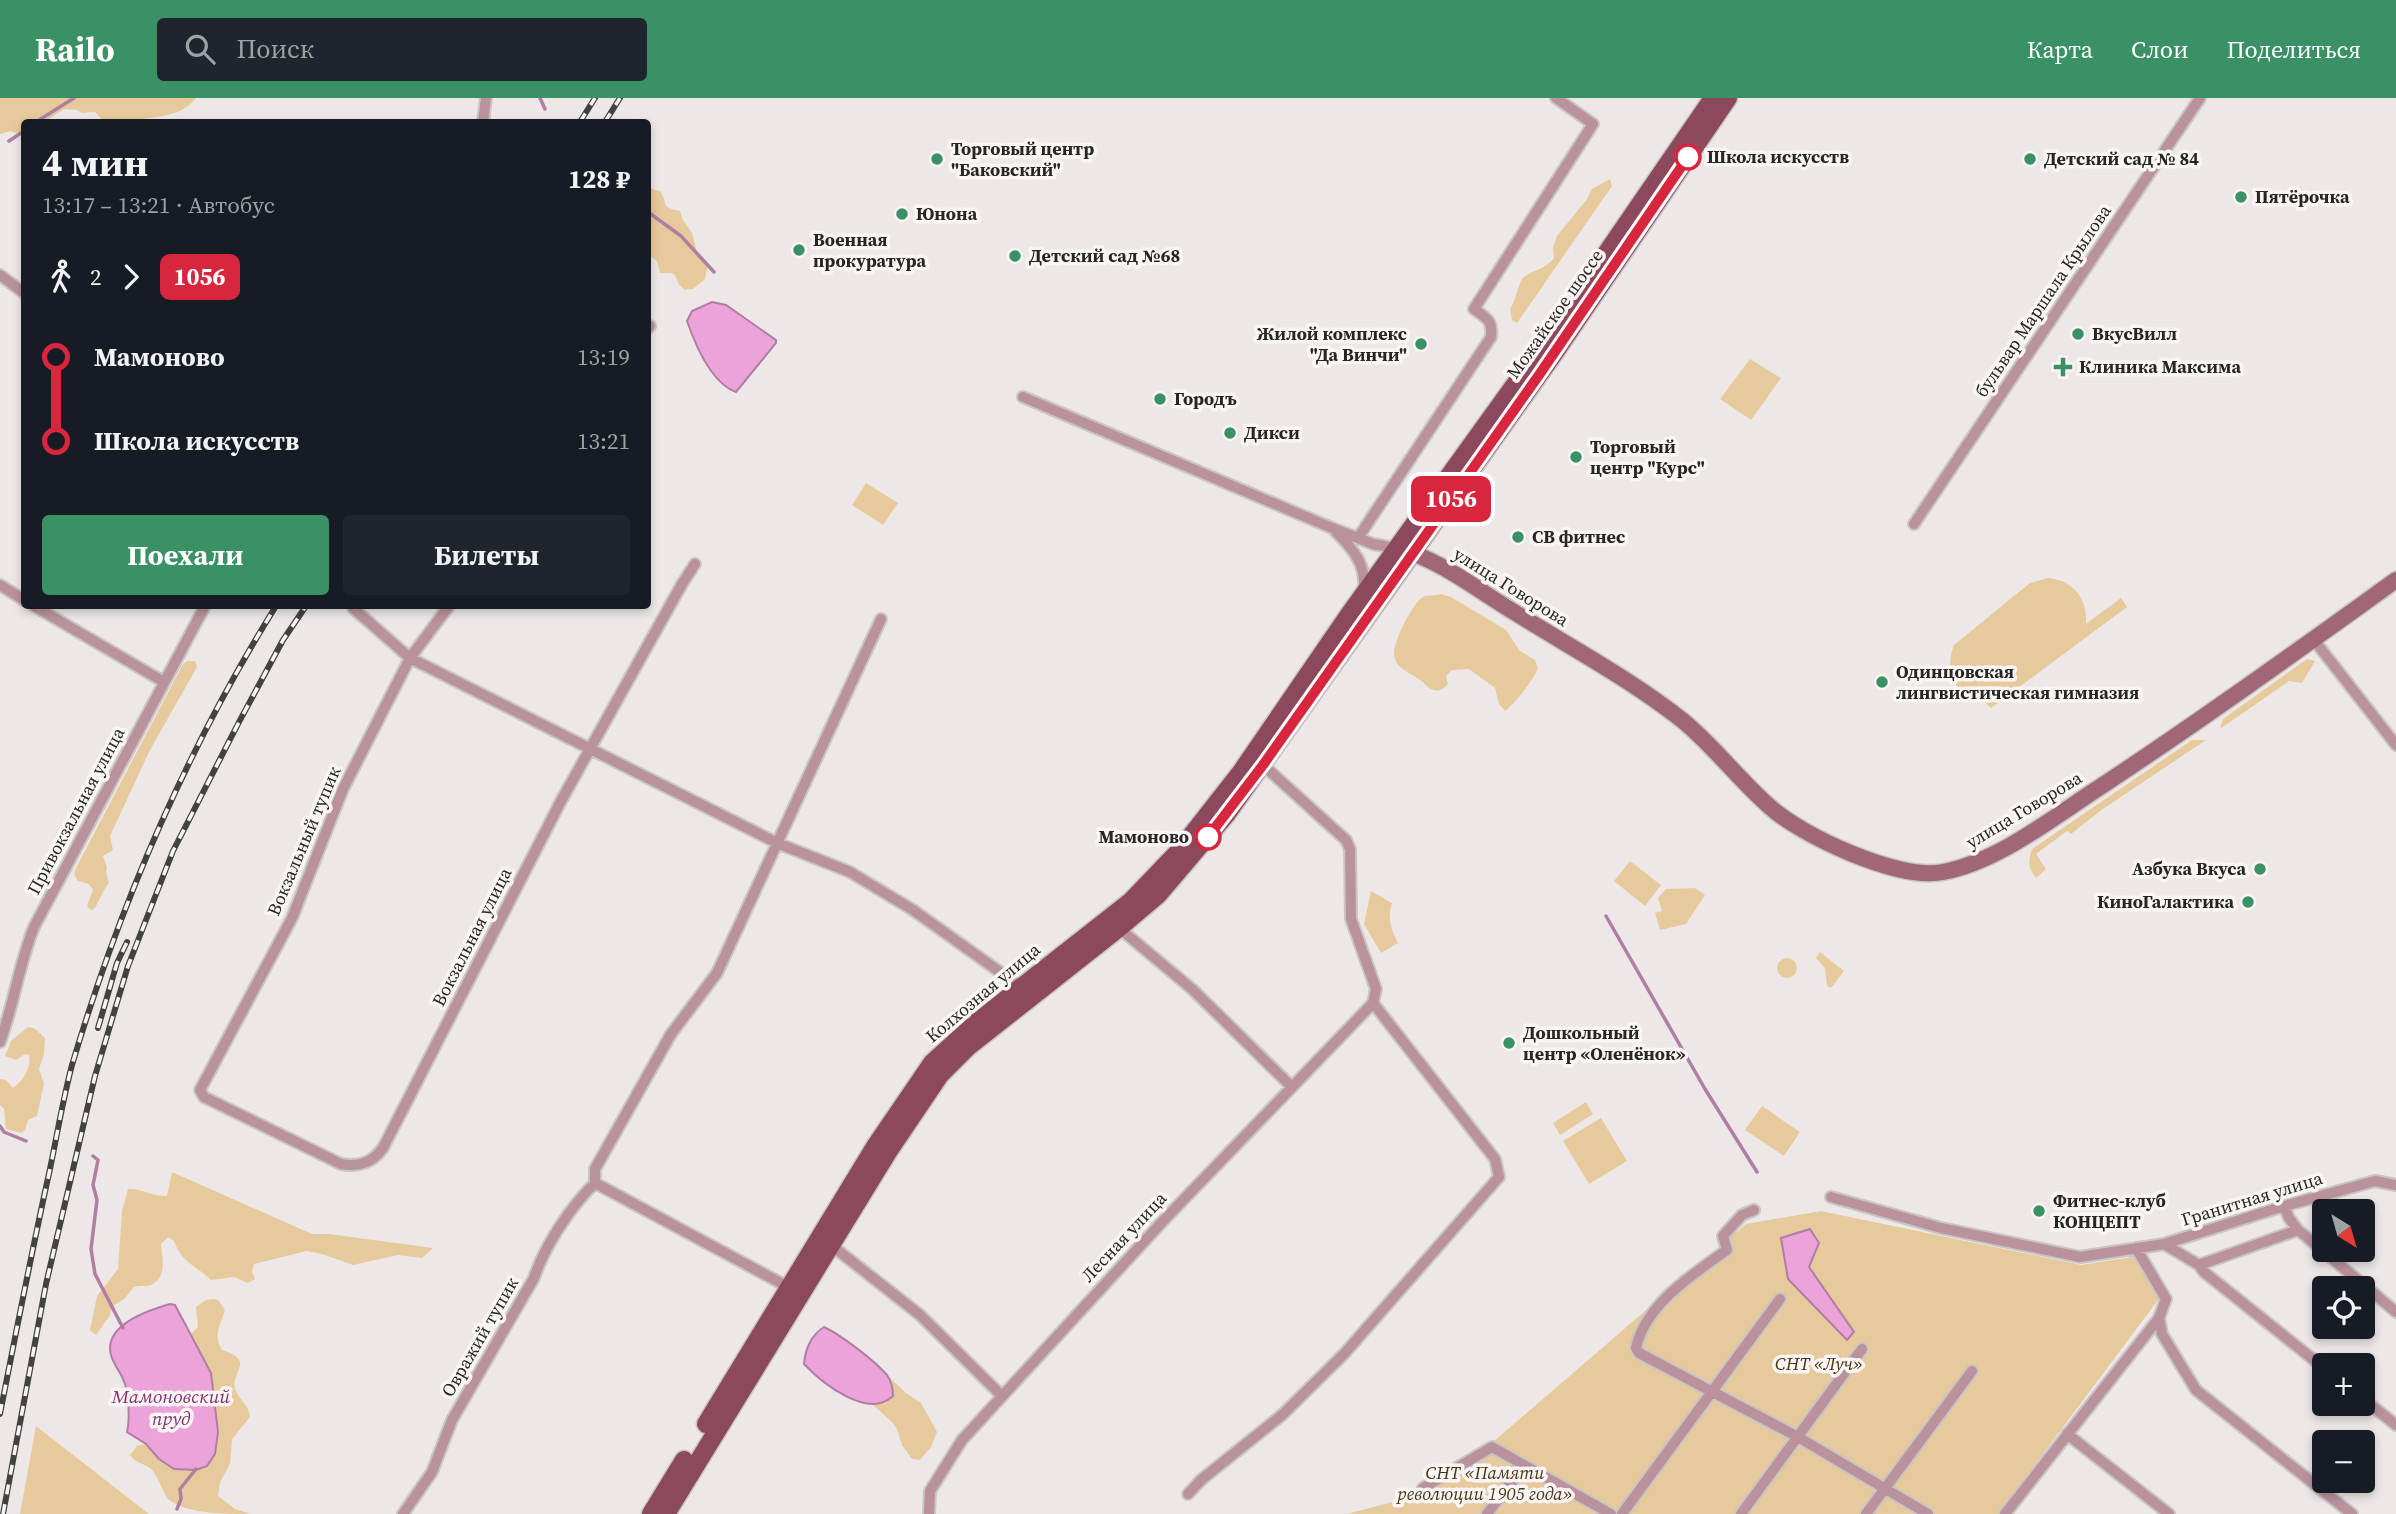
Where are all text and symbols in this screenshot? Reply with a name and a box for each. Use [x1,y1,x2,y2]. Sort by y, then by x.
search box [157,18,647,81]
text: Railo [35,27,115,72]
icon: search [181,30,219,68]
text: Поиск [237,31,314,67]
text: Карта [2027,33,2093,66]
text: Слои [2131,33,2188,66]
text: Поделиться [2226,33,2361,66]
place label: Торговый центр "Баковский" [951,136,1094,182]
text: 4 мин [42,137,148,189]
marker: Школа искусств [1675,144,1701,170]
place label: Школа искусств [1707,144,1849,169]
place label: Детский сад № 84 [2044,146,2199,171]
marker: Торговый центр "Баковский" [929,151,945,167]
marker: Детский сад № 84 [2022,151,2038,167]
text: 128 ₽ [568,161,630,197]
place label: Пятёрочка [2255,184,2350,209]
text: 13:17 – 13:21 · Автобус [42,189,275,221]
marker: Пятёрочка [2233,189,2249,205]
street label: бульвар Маршала Крылова [1969,199,2117,402]
place label: Юнона [916,201,978,226]
marker: Юнона [894,206,910,222]
place label: Военная прокуратура [813,227,926,273]
marker: Военная прокуратура [791,242,807,258]
place label: Детский сад №68 [1029,243,1180,268]
street label: Можайское шоссе [1501,244,1609,383]
marker: Детский сад №68 [1007,248,1023,264]
icon: walk [42,258,80,296]
icon: forward [112,258,150,296]
text: 1056 [174,260,226,293]
text: 2 [90,261,102,293]
place label: Жилой комплекс "Да Винчи" [1257,321,1407,367]
place label: ВкусВилл [2092,321,2177,346]
marker: ВкусВилл [2070,326,2086,342]
marker: Жилой комплекс "Да Винчи" [1413,336,1429,352]
text: Мамоново [94,339,225,375]
text: 13:19 [577,341,630,373]
place label: Клиника Максима [2079,354,2241,379]
marker: Клиника Максима [2053,357,2073,377]
place label: Городъ [1174,386,1237,411]
marker: Городъ [1152,391,1168,407]
place label: Дикси [1244,420,1300,445]
text: Школа искусств [94,423,299,459]
text: 13:21 [577,425,630,457]
marker: Дикси [1222,425,1238,441]
place label: Торговый центр "Курс" [1590,434,1705,480]
marker: Торговый центр "Курс" [1568,449,1584,465]
line badge: 1056 [1402,476,1500,522]
text: 1056 [1425,482,1477,515]
button: Поехали [42,515,329,595]
button: Билеты [343,515,630,595]
place label: СВ фитнес [1532,524,1625,549]
marker: СВ фитнес [1510,529,1526,545]
street label: улица Говорова [1449,541,1574,632]
place label: Одинцовская лингвистическая гимназия [1896,659,2139,705]
marker: Одинцовская лингвистическая гимназия [1874,674,1890,690]
street label: Привокзальная улица [21,722,131,899]
street label: Вокзальный тупик [261,762,346,919]
street label: улица Говорова [1961,765,2087,854]
place label: Мамоново [1099,824,1189,849]
marker: Мамоново [1195,824,1221,850]
place label: Азбука Вкуса [2132,856,2246,881]
marker: Азбука Вкуса [2252,861,2268,877]
street label: Вокзальная улица [426,862,518,1010]
place label: КиноГалактика [2097,889,2234,914]
marker: КиноГалактика [2240,894,2256,910]
street label: Колхозная улица [920,937,1046,1048]
place label: Дошкольный центр «Оленёнок» [1523,1020,1686,1066]
marker: Дошкольный центр «Оленёнок» [1501,1035,1517,1051]
street label: Гранитная улица [2178,1165,2326,1232]
street label: Лесная улица [1075,1185,1173,1287]
place label: Фитнес-клуб КОНЦЕПТ [2053,1188,2166,1234]
north arrow [2312,1199,2375,1262]
map controls [2312,1199,2375,1493]
marker: Фитнес-клуб КОНЦЕПТ [2031,1203,2047,1219]
street label: Овражий тупик [435,1272,524,1401]
button: locate [2312,1276,2375,1339]
park label: СНТ «Луч» [1775,1351,1863,1376]
button: + [2312,1353,2375,1416]
water label: Мамоновский пруд [111,1383,230,1431]
button: − [2312,1430,2375,1493]
park label: СНТ «Памяти революции 1905 года» [1395,1460,1573,1506]

